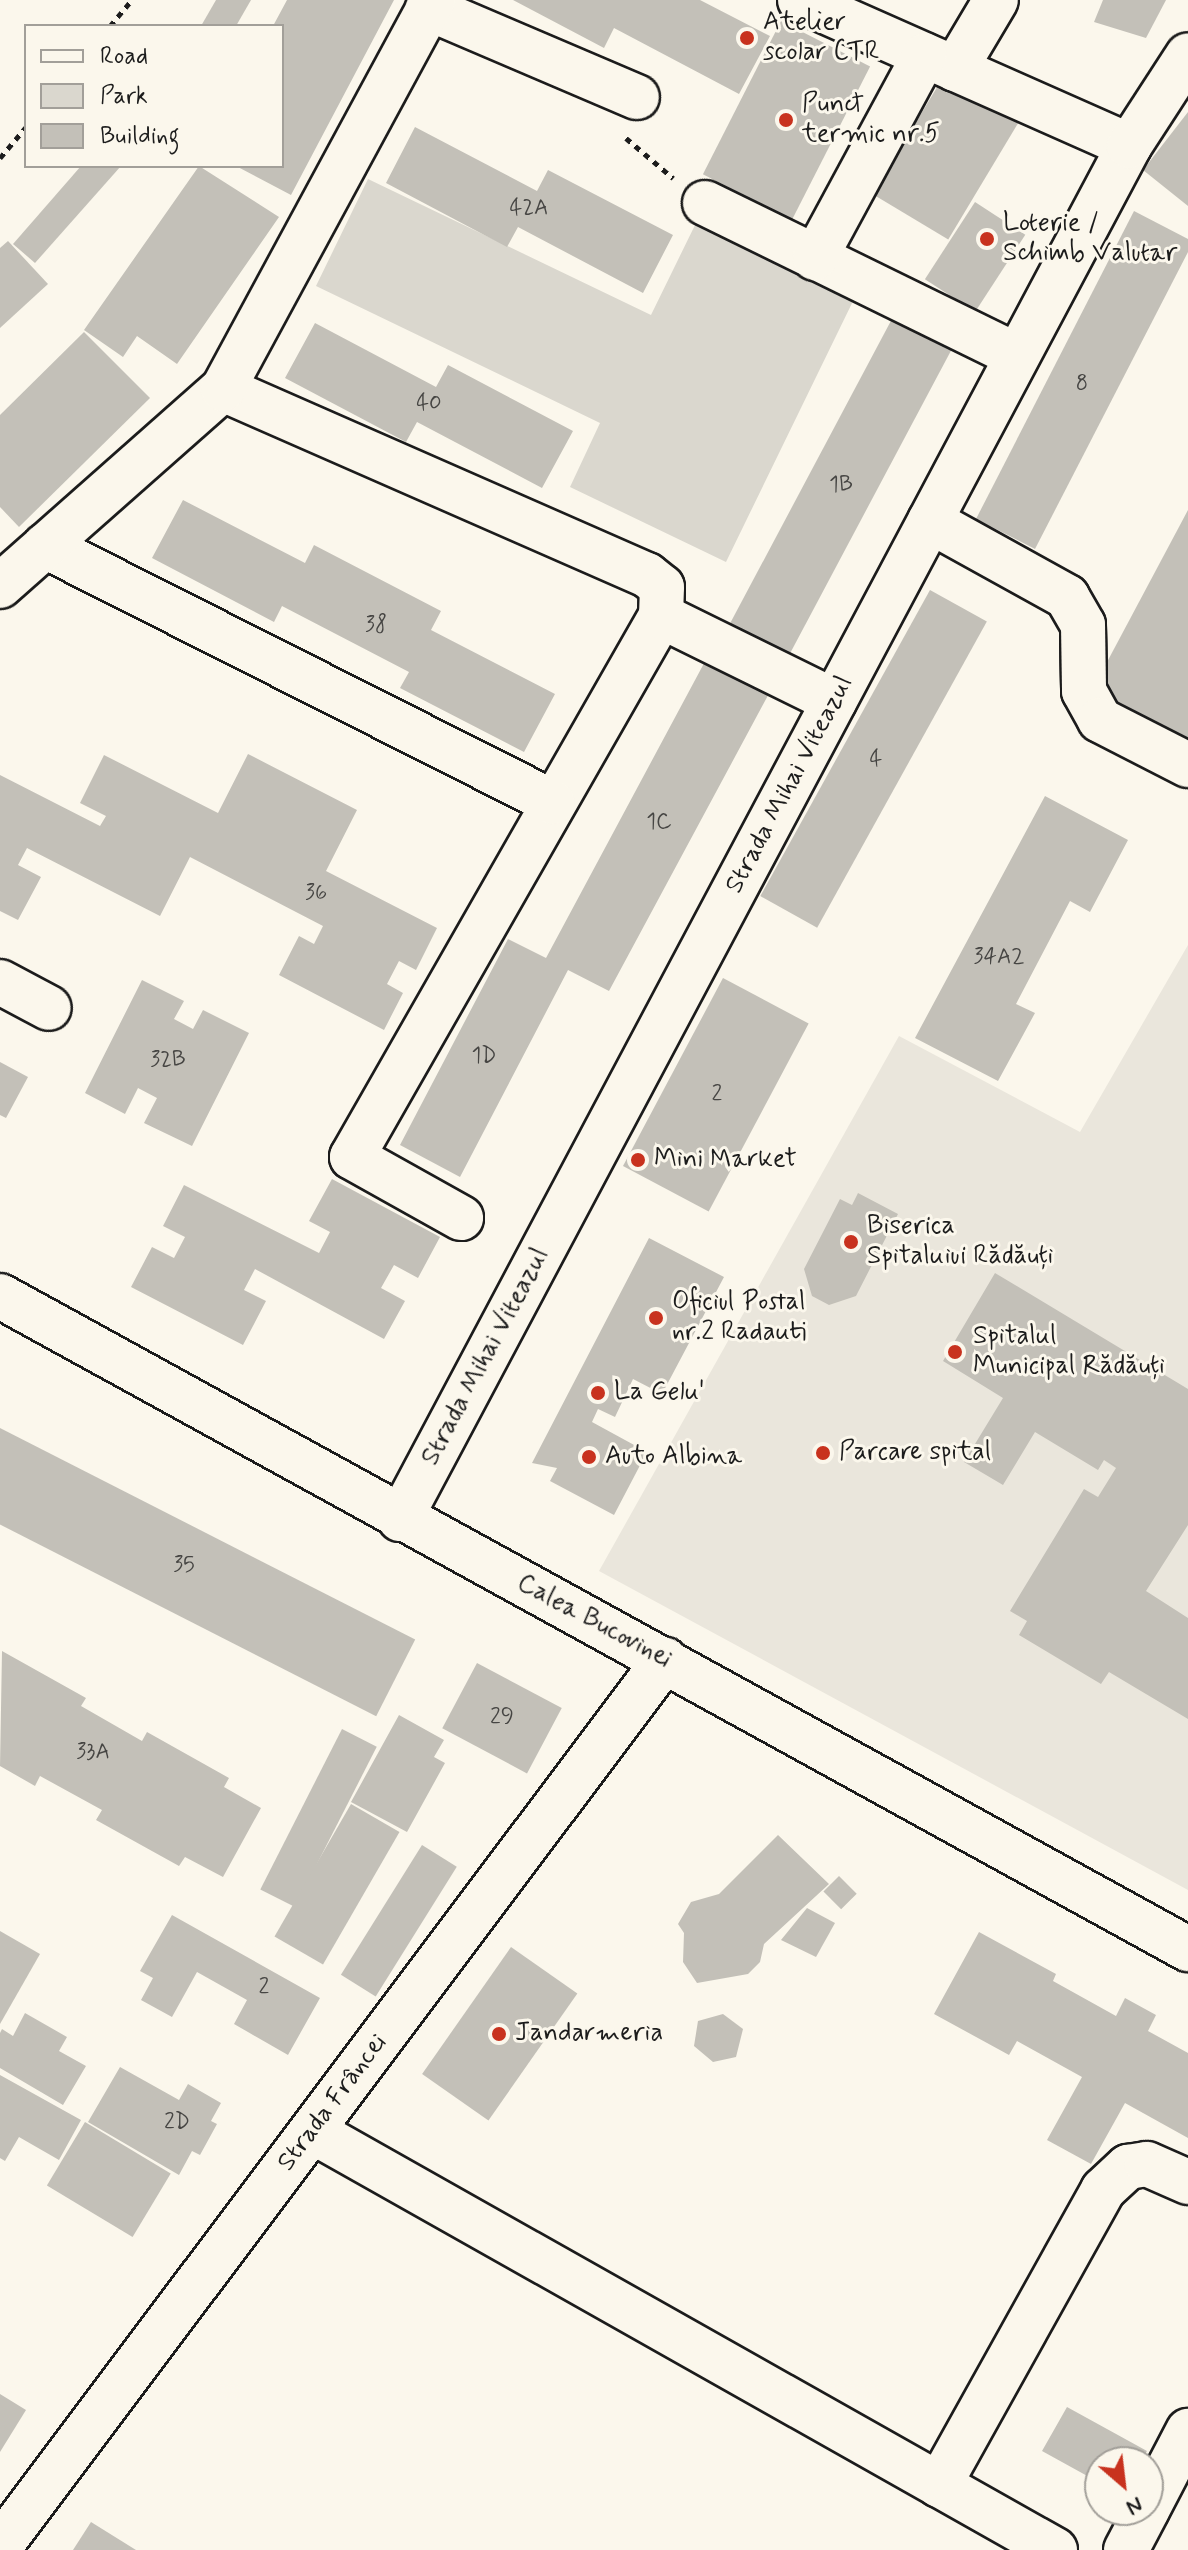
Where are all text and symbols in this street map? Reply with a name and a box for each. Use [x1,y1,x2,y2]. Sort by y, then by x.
place label: Atelier scolar CTR [763,7,886,68]
legend [24,24,284,168]
marker: Atelier scolar CTR [738,29,756,47]
text: Road [100,41,148,72]
text: Park [100,81,148,112]
place label: Punct termic nr.5 [802,89,937,150]
marker: Punct termic nr.5 [777,111,795,129]
text: Building [100,121,180,152]
house number: 42A [510,196,548,222]
place label: Loterie / Schimb Valutar [1003,208,1174,270]
marker: Loterie / Schimb Valutar [978,230,996,248]
house number: 8 [1076,372,1088,398]
house number: 40 [416,391,442,417]
house number: 1B [829,473,853,499]
house number: 38 [365,613,387,639]
street label: Strada Mihai Viteazul [720,671,860,899]
house number: 4 [870,747,882,773]
house number: 1C [646,810,672,836]
house number: 36 [305,881,327,907]
house number: 34A2 [974,945,1024,971]
house number: 1D [472,1044,496,1070]
house number: 32B [150,1048,186,1074]
house number: 2 [712,1082,722,1108]
place label: Mini Market [654,1144,797,1176]
marker: Mini Market [629,1151,647,1169]
place label: Biserica Spitaluiui Rădăuți [867,1211,1053,1272]
marker: Biserica Spitaluiui Rădăuți [842,1233,860,1251]
street label: Strada Mihai Viteazul [416,1243,556,1471]
place label: Oficiul Postal nr.2 Radauti [672,1287,806,1348]
marker: Oficiul Postal nr.2 Radauti [647,1309,665,1327]
place label: Spitalul Municipal Rădăuți [973,1321,1162,1382]
marker: Spitalul Municipal Rădăuți [944,1341,966,1363]
place label: La Gelu' [614,1377,701,1409]
marker: La Gelu' [589,1384,607,1402]
place label: Parcare spital [839,1437,989,1469]
place label: Auto Albina [605,1441,742,1473]
marker: Parcare spital [814,1444,832,1462]
marker: Auto Albina [580,1448,598,1466]
house number: 35 [173,1553,195,1579]
street label: Calea Bucovinei [511,1568,677,1676]
house number: 29 [490,1705,514,1731]
house number: 33A [76,1740,110,1766]
house number: 2 [259,1975,269,2001]
place label: Jandarmeria [515,2018,663,2050]
marker: Jandarmeria [490,2025,508,2043]
street label: Strada Frâncei [272,2029,394,2177]
house number: 2D [164,2110,190,2136]
north arrow [1084,2446,1164,2526]
text: N [1121,2490,1147,2521]

